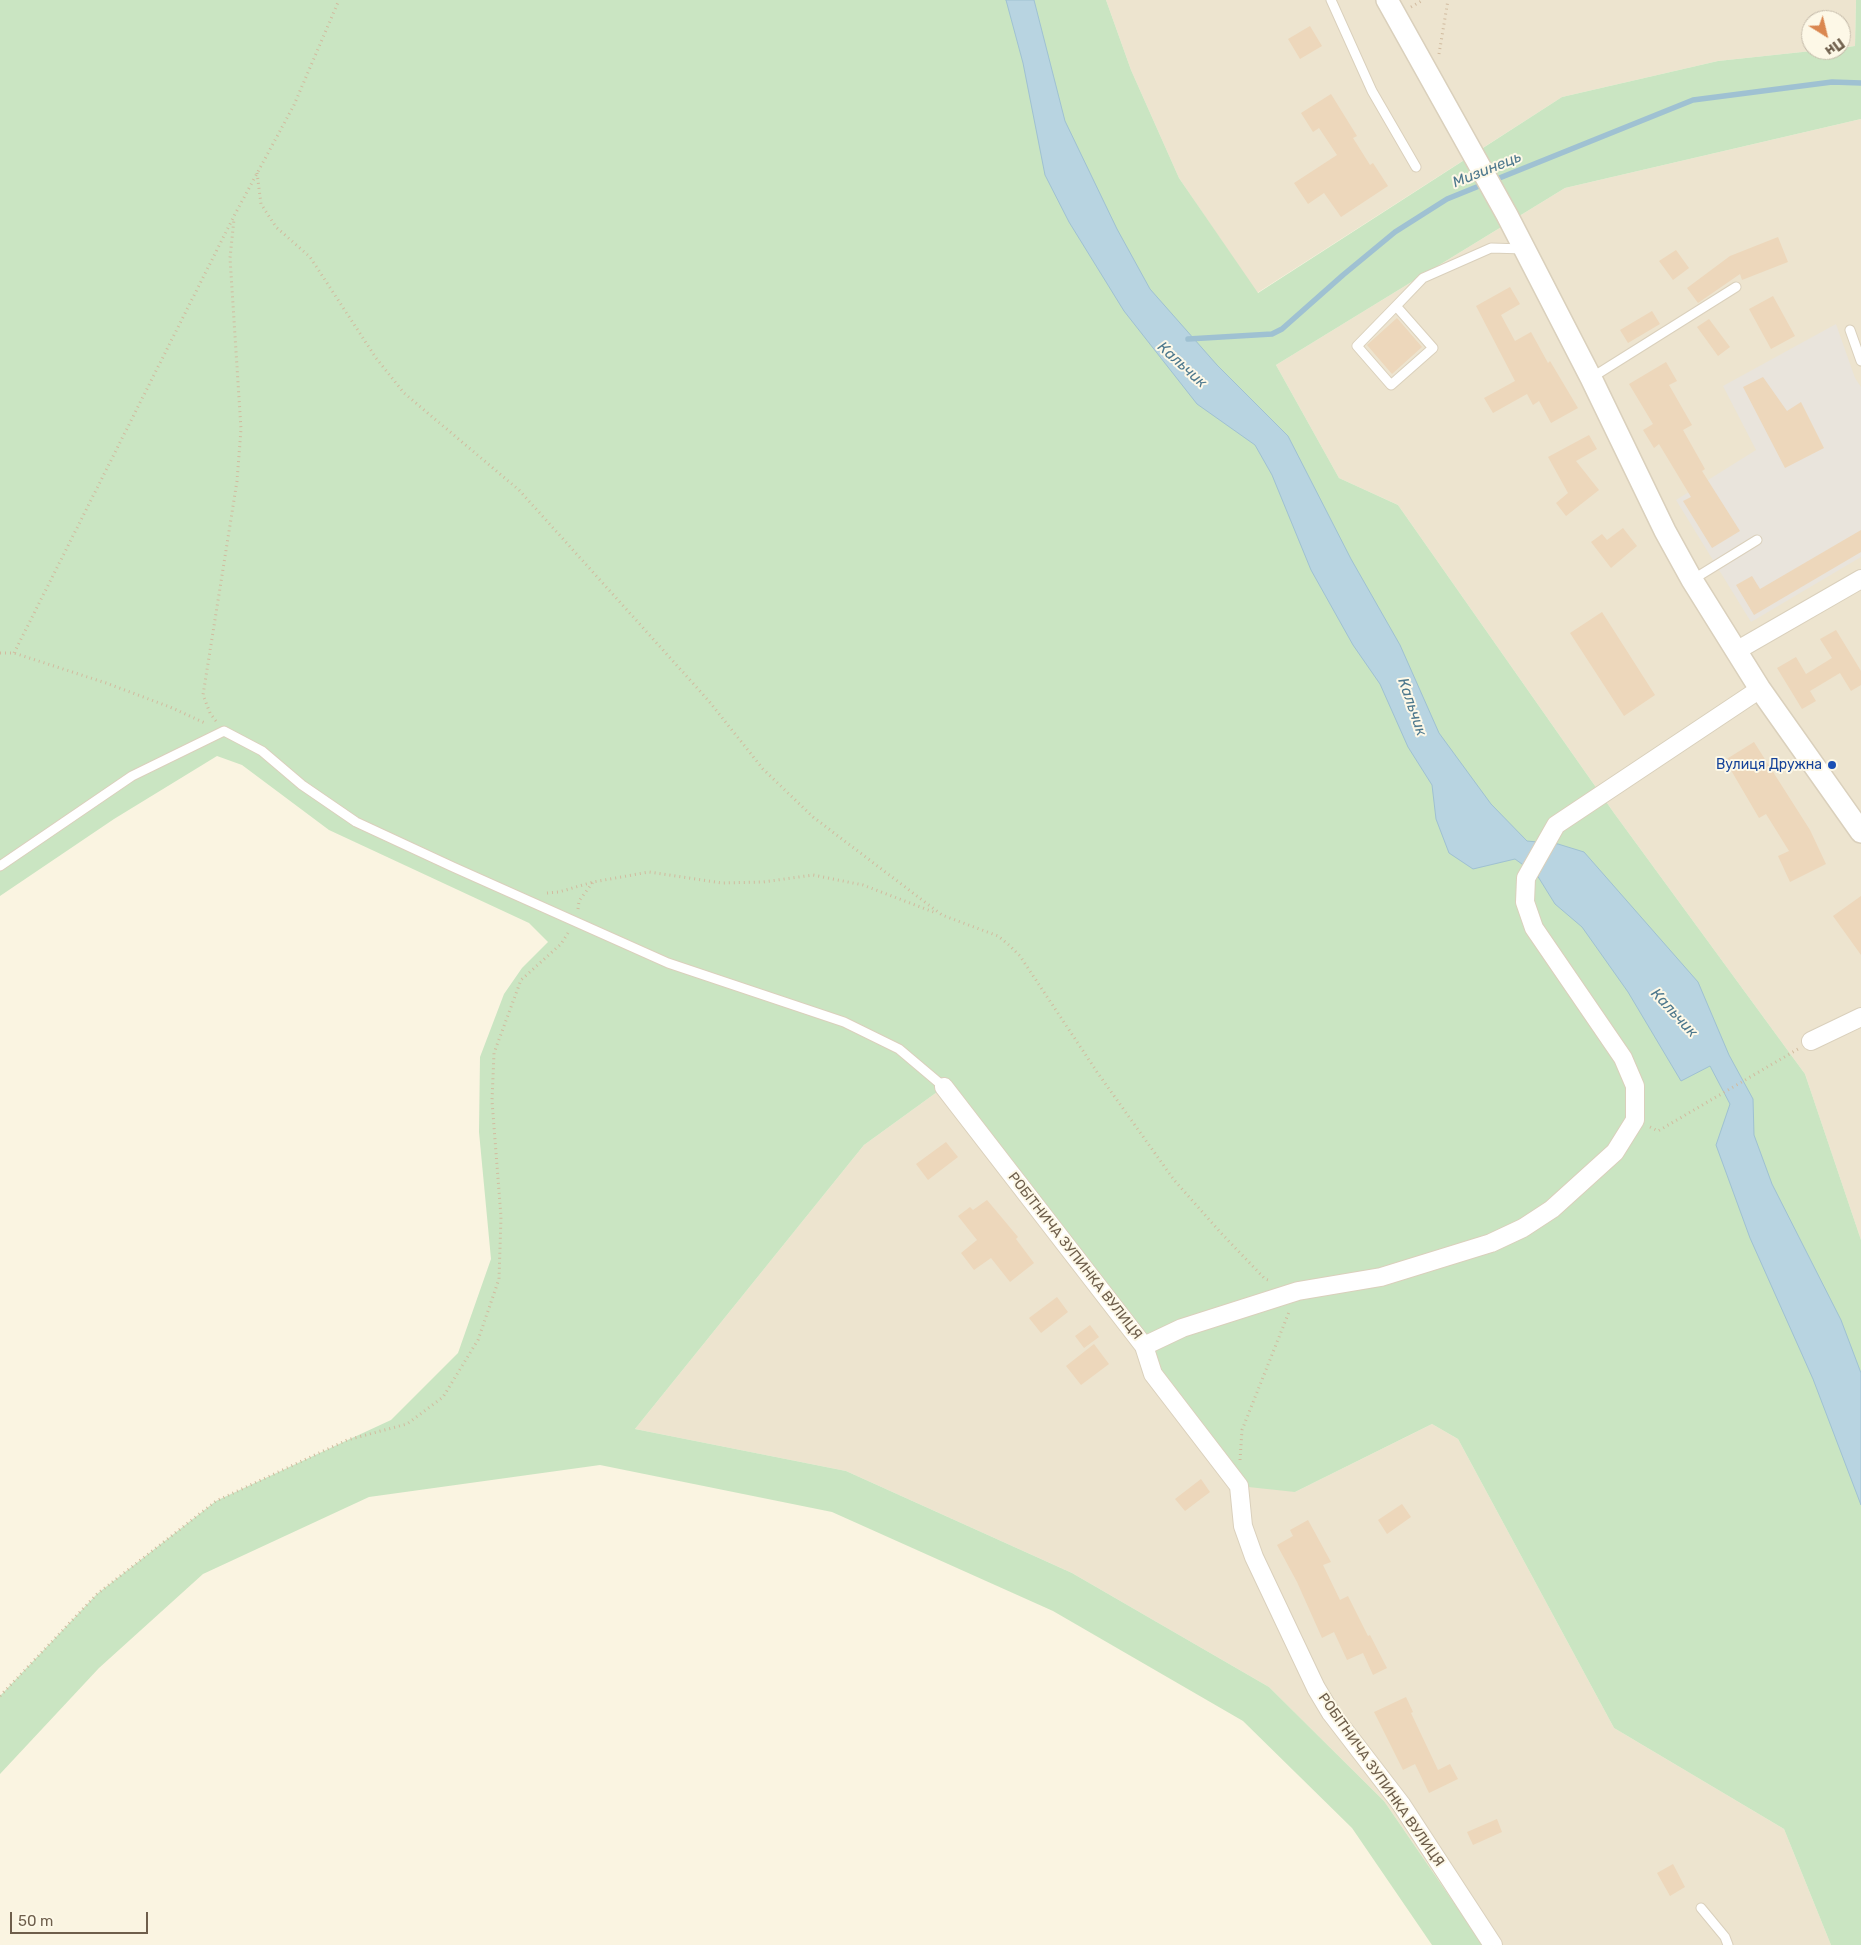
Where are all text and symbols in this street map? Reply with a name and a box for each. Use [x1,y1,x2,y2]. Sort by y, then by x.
north arrow [1801,10,1851,60]
text: Пн [1822,34,1847,59]
water label: Мизинець [1450,148,1524,192]
water label: Кальчик [1154,338,1210,392]
water label: Кальчик [1394,676,1430,738]
place label: Вулиця Дружна [1716,757,1822,773]
marker: Вулиця Дружна [1826,759,1838,771]
water label: Кальчик [1647,985,1701,1041]
street label: РОБІТНИЧА ЗУПИНКА ВУЛИЦЯ [1004,1169,1146,1343]
street label: РОБІТНИЧА ЗУПИНКА ВУЛИЦЯ [1315,1690,1447,1870]
scale bar [12,1902,150,1934]
text: 50 m [18,1912,53,1930]

